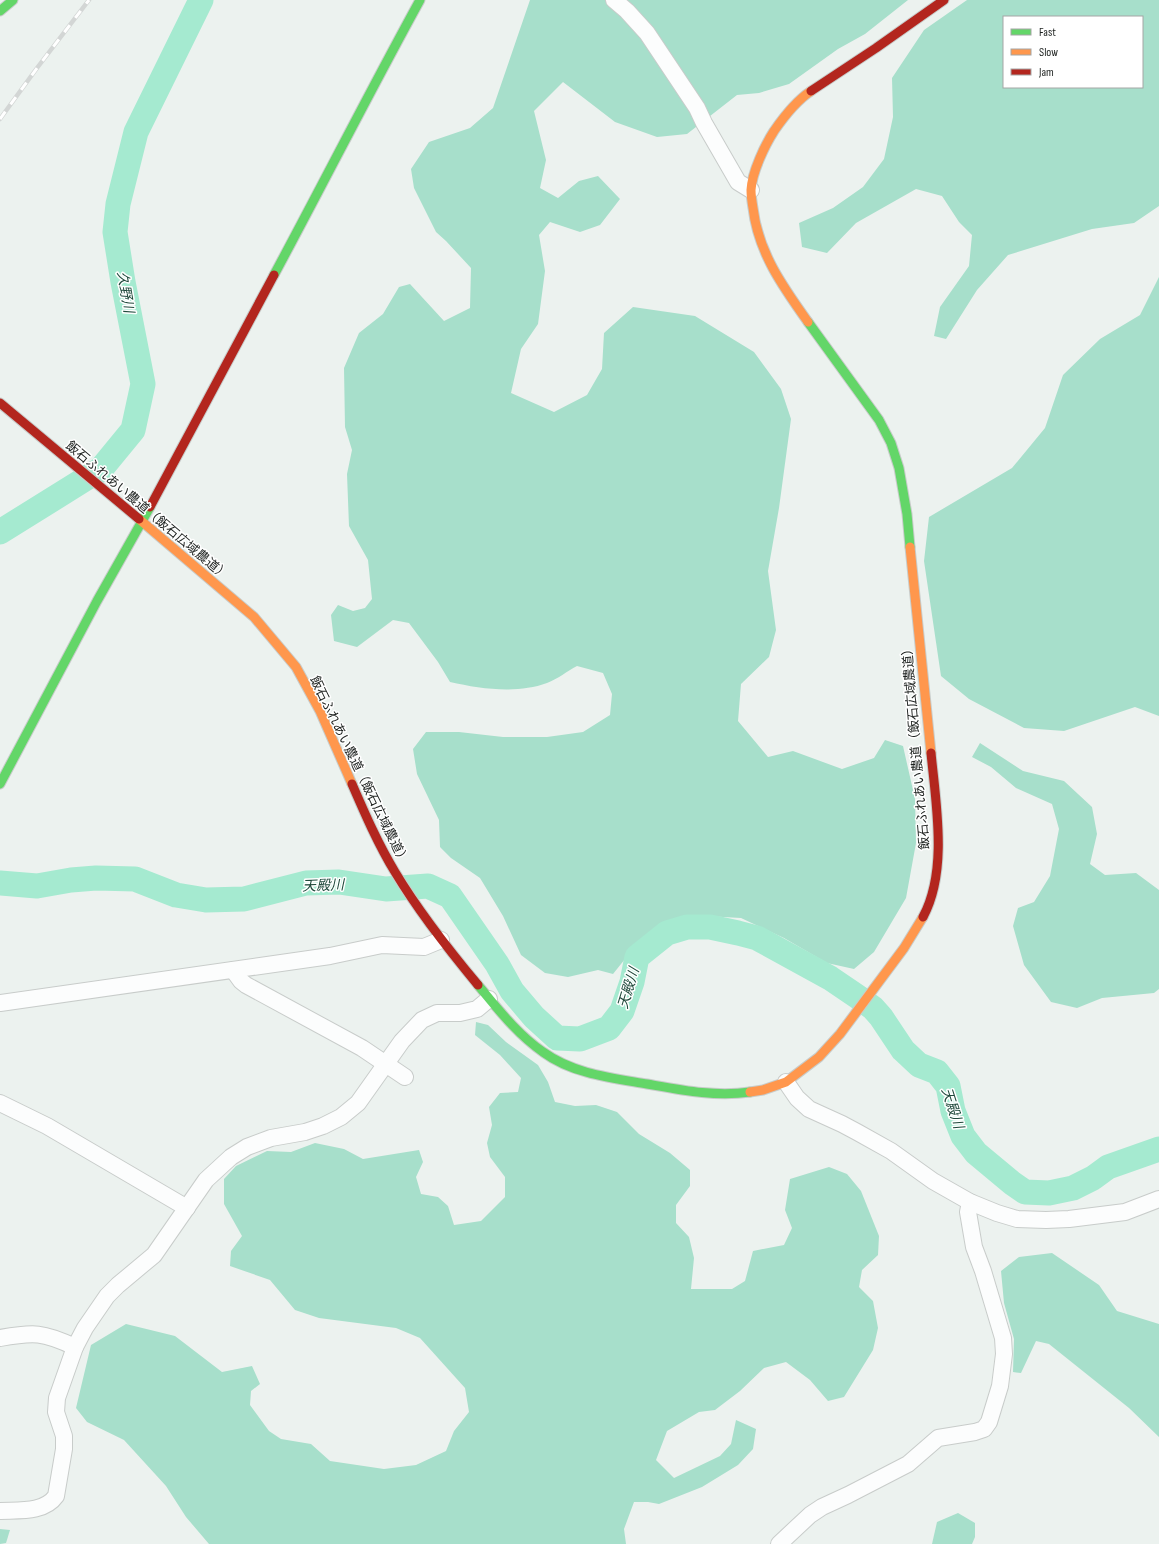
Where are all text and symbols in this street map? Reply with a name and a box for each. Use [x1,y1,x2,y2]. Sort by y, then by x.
legend [1003,16,1143,88]
text: Fast [1039,25,1056,40]
text: Slow [1039,45,1058,60]
text: Jam [1038,65,1054,80]
water label: 久野川 [113,270,138,316]
street label: 飯石ふれあい農道（飯石広域農道） [63,438,232,584]
street label: 飯石ふれあい農道（飯石広域農道） [899,642,933,850]
street label: 飯石ふれあい農道（飯石広域農道） [306,673,412,867]
water label: 天殿川 [302,876,346,895]
water label: 天殿川 [614,964,643,1011]
water label: 天殿川 [938,1086,968,1133]

